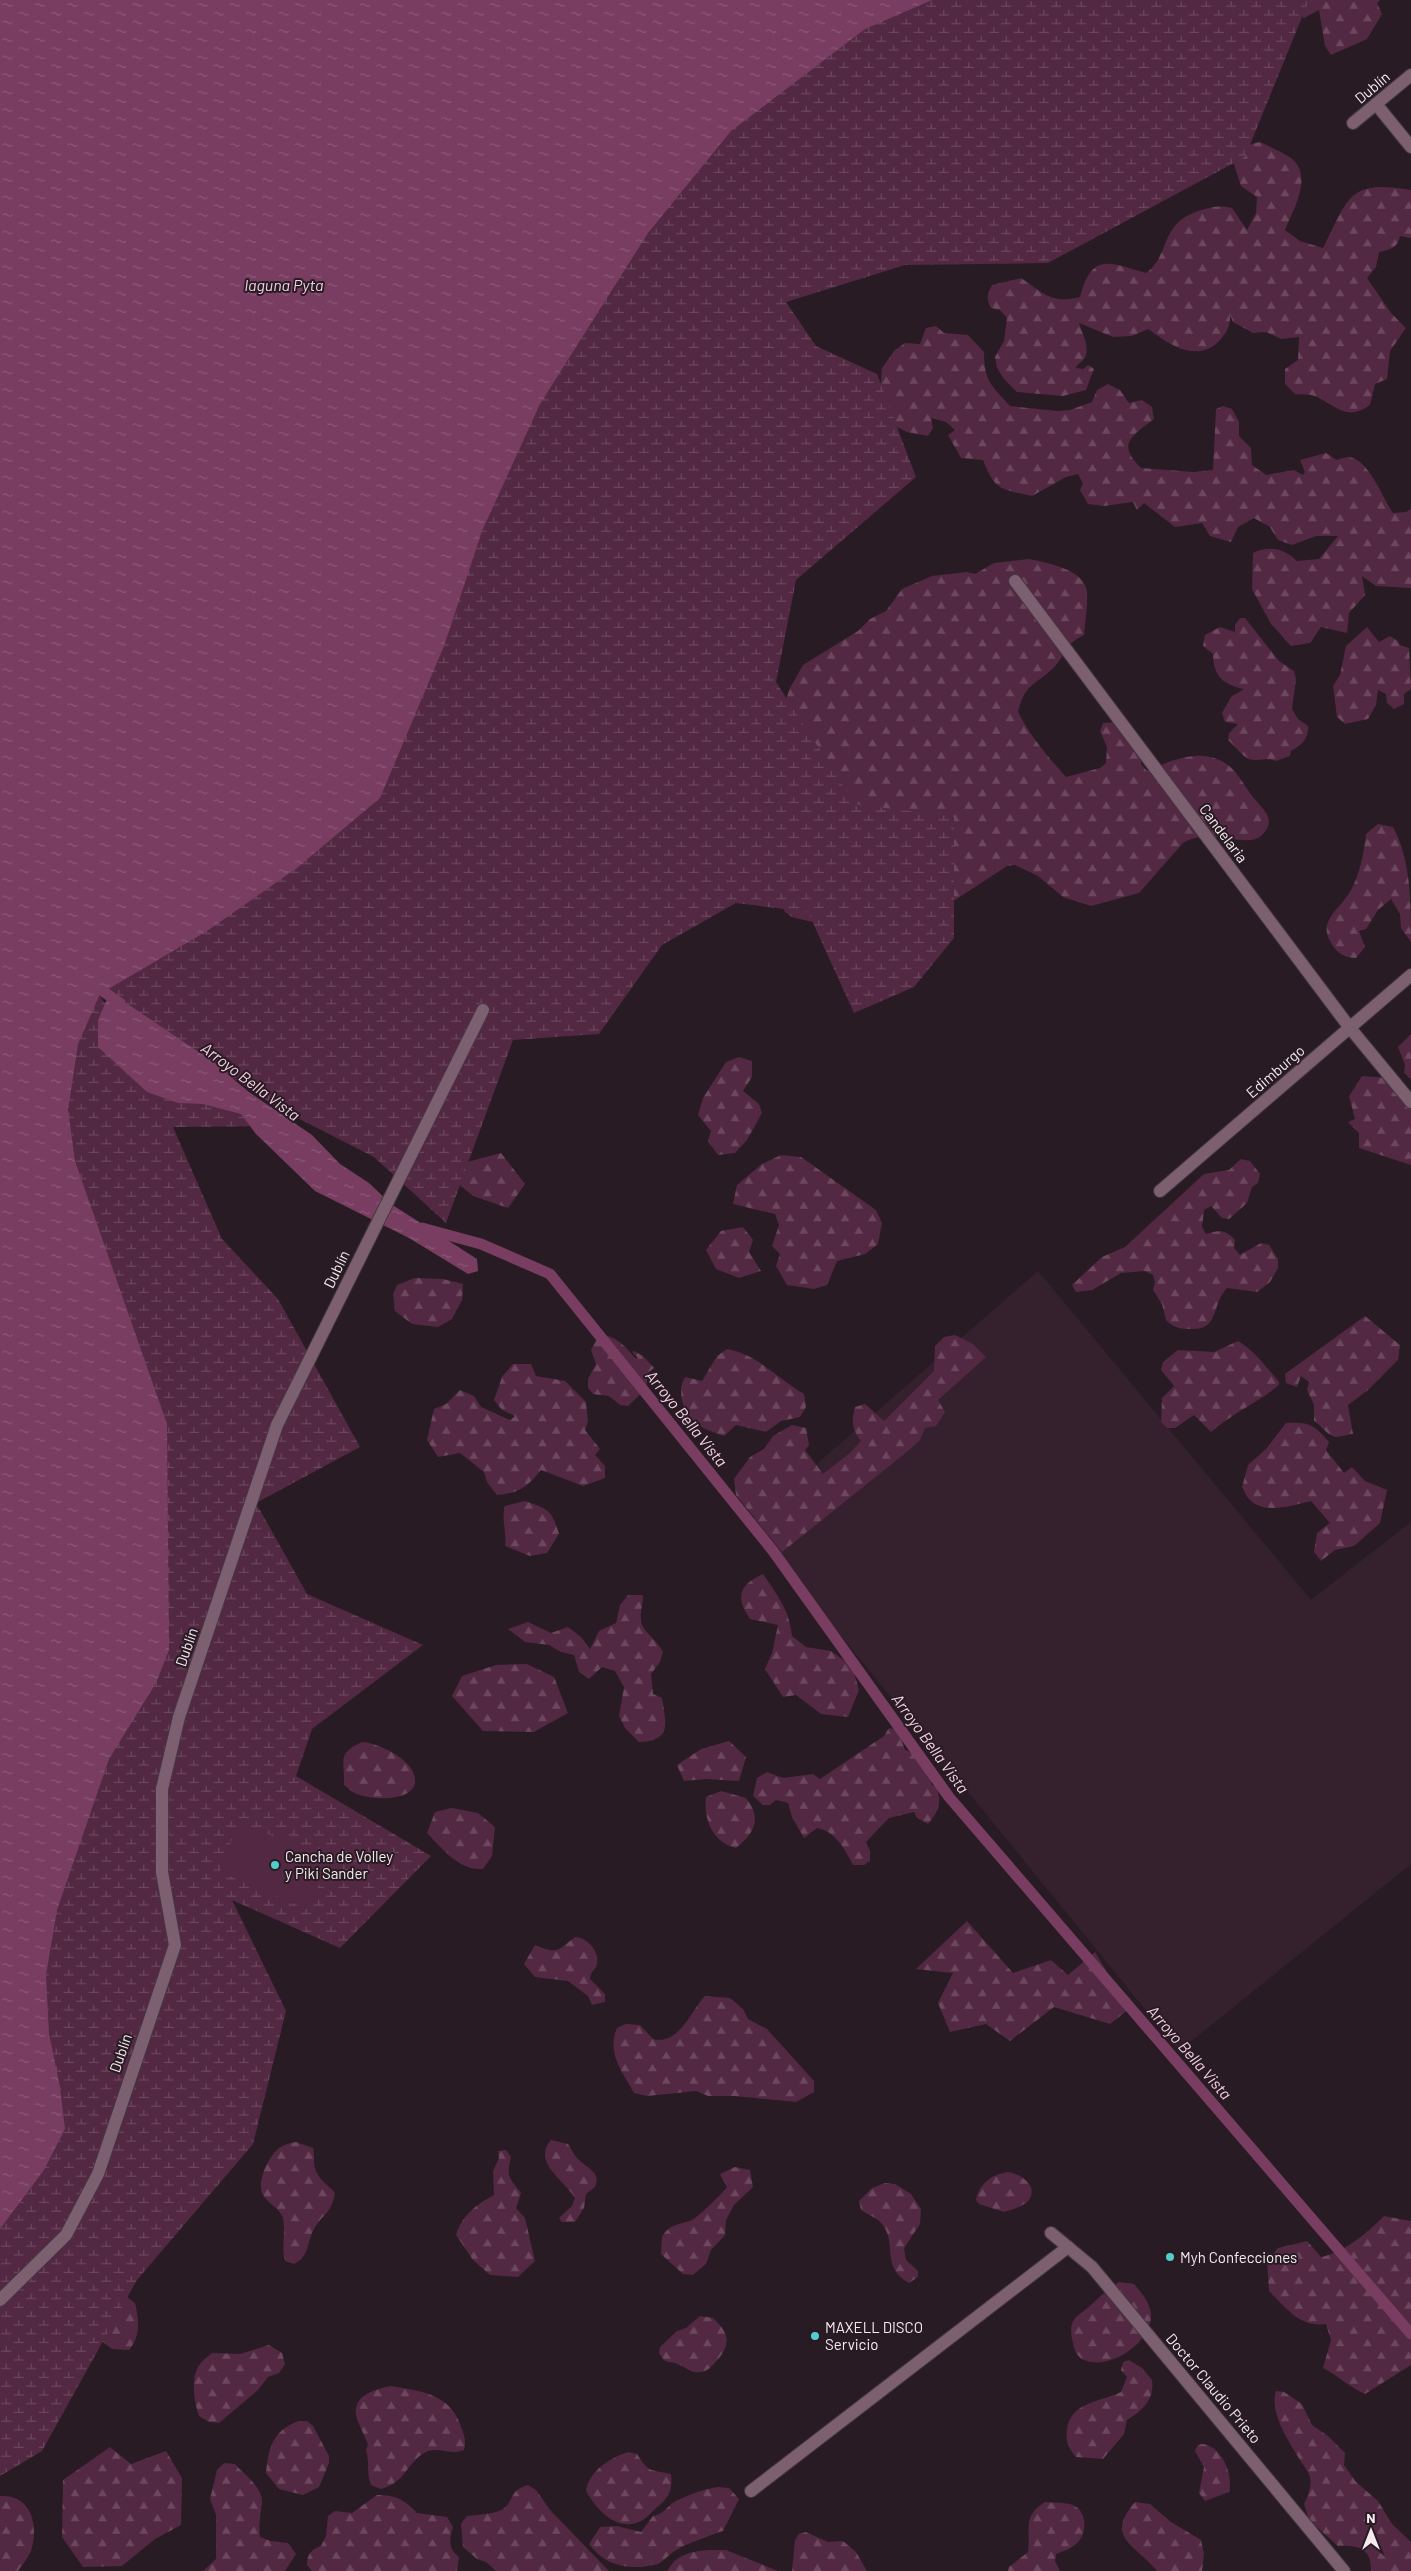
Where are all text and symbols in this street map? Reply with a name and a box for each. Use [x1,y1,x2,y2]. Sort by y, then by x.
street label: Dublín [1351,67,1393,107]
water label: laguna Pyta [245,275,323,294]
street label: Candelaria [1196,800,1252,866]
water label: Arroyo Bella Vista [198,1038,304,1124]
street label: Edimburgo [1242,1041,1308,1101]
street label: Dublín [319,1247,353,1291]
water label: Arroyo Bella Vista [642,1366,732,1470]
street label: Dublín [171,1625,201,1669]
water label: Arroyo Bella Vista [888,1689,974,1797]
place label: Cancha de Volley y Piki Sander [285,1847,393,1882]
marker: Cancha de Volley y Piki Sander [269,1859,281,1871]
water label: Arroyo Bella Vista [1144,2001,1236,2103]
street label: Dublín [105,2031,135,2075]
place label: Myh Confecciones [1180,2248,1297,2266]
marker: Myh Confecciones [1164,2251,1176,2263]
place label: MAXELL DISCO Servicio [825,2318,923,2353]
street label: Doctor Claudio Prieto [1163,2329,1265,2447]
marker: MAXELL DISCO Servicio [809,2330,821,2342]
north arrow [1346,2506,1396,2556]
text: N [1366,2509,1376,2526]

